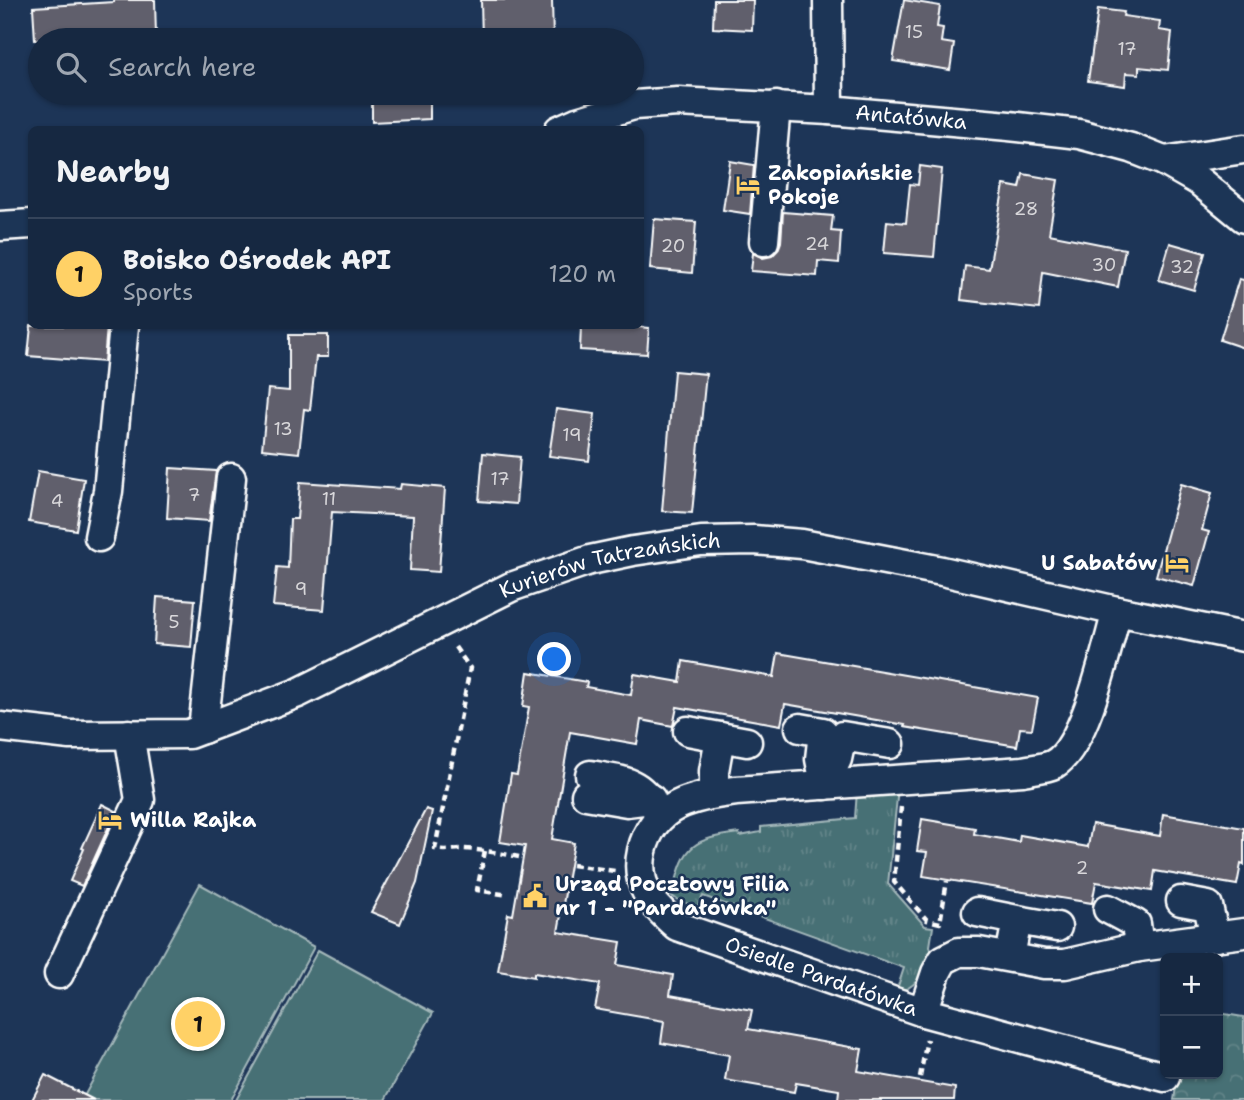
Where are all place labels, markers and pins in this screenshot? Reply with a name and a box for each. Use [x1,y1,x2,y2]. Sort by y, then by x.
place label: Zakopiańskie Pokoje [768,159,913,211]
hotel icon: Zakopiańskie Pokoje [734,171,762,199]
place label: U Sabałów [1041,549,1157,577]
hotel icon: U Sabałów [1163,549,1191,577]
hotel icon: Willa Rajka [96,806,124,834]
place label: Willa Rajka [130,806,257,834]
place label: Urząd Pocztowy Filia nr 1 - "Pardałówka" [555,870,789,922]
public building icon: Urząd Pocztowy Filia nr 1 - "Pardałówka" [521,882,549,910]
pin: 1 [175,998,221,1050]

